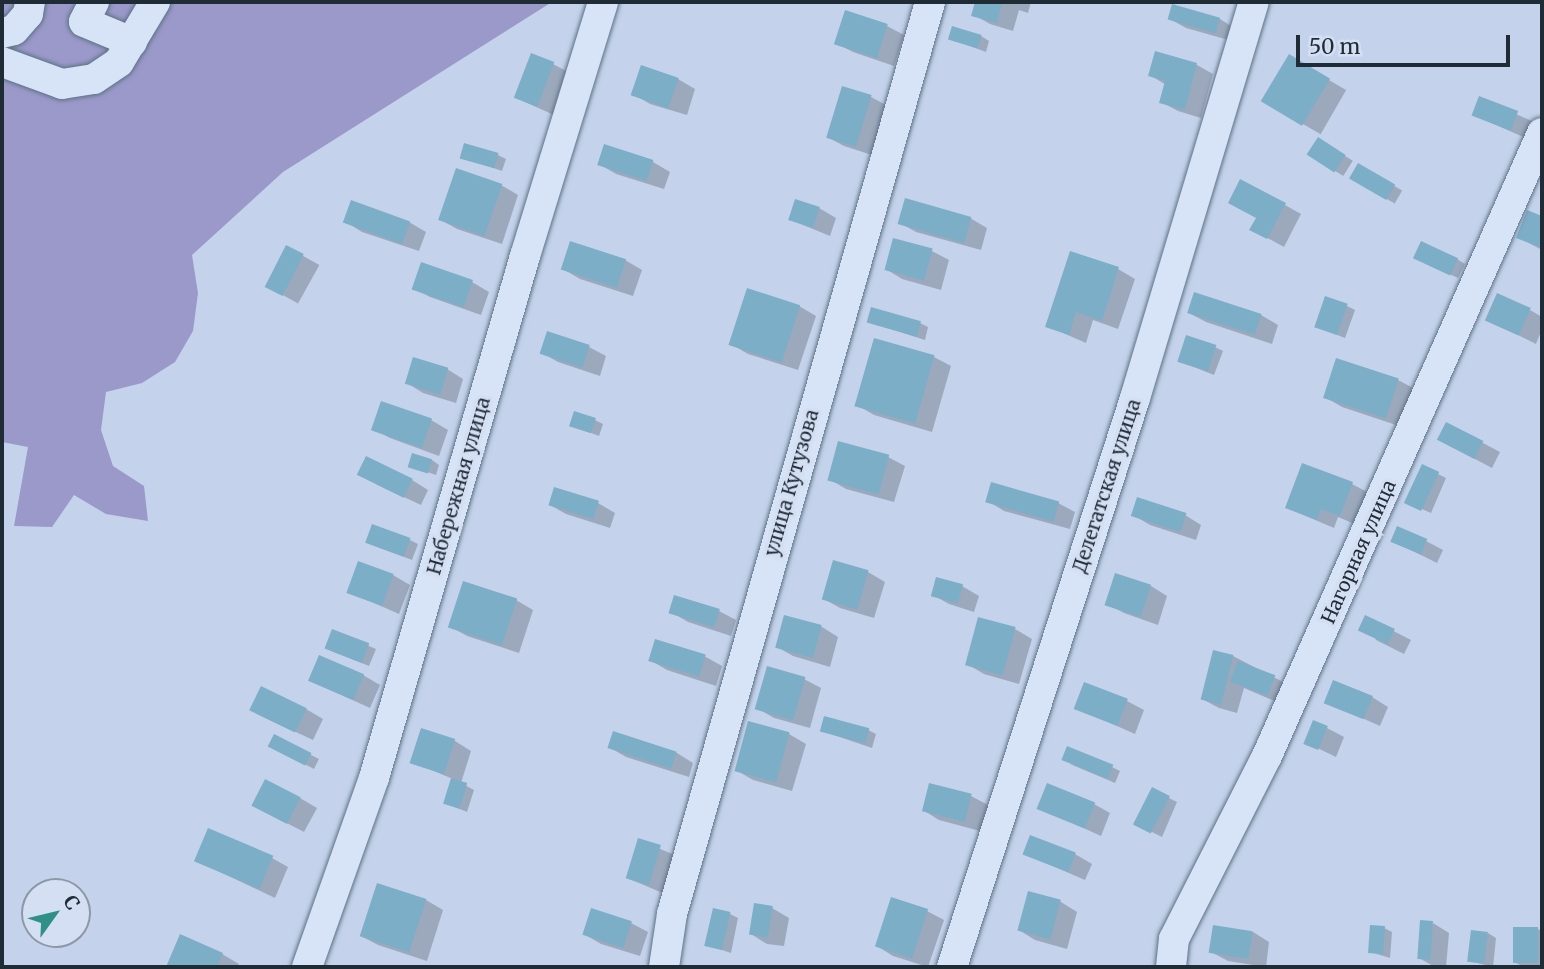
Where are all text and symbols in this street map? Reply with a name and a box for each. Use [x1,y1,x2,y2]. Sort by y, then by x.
scale bar [1299,21,1512,65]
text: 50 m [1309,33,1360,60]
street label: Набережная улица [423,395,495,577]
street label: Делегатская улица [1068,396,1146,576]
street label: улица Кутузова [760,407,824,559]
street label: Нагорная улица [1317,477,1401,627]
north arrow [21,878,91,948]
text: С [58,890,85,914]

